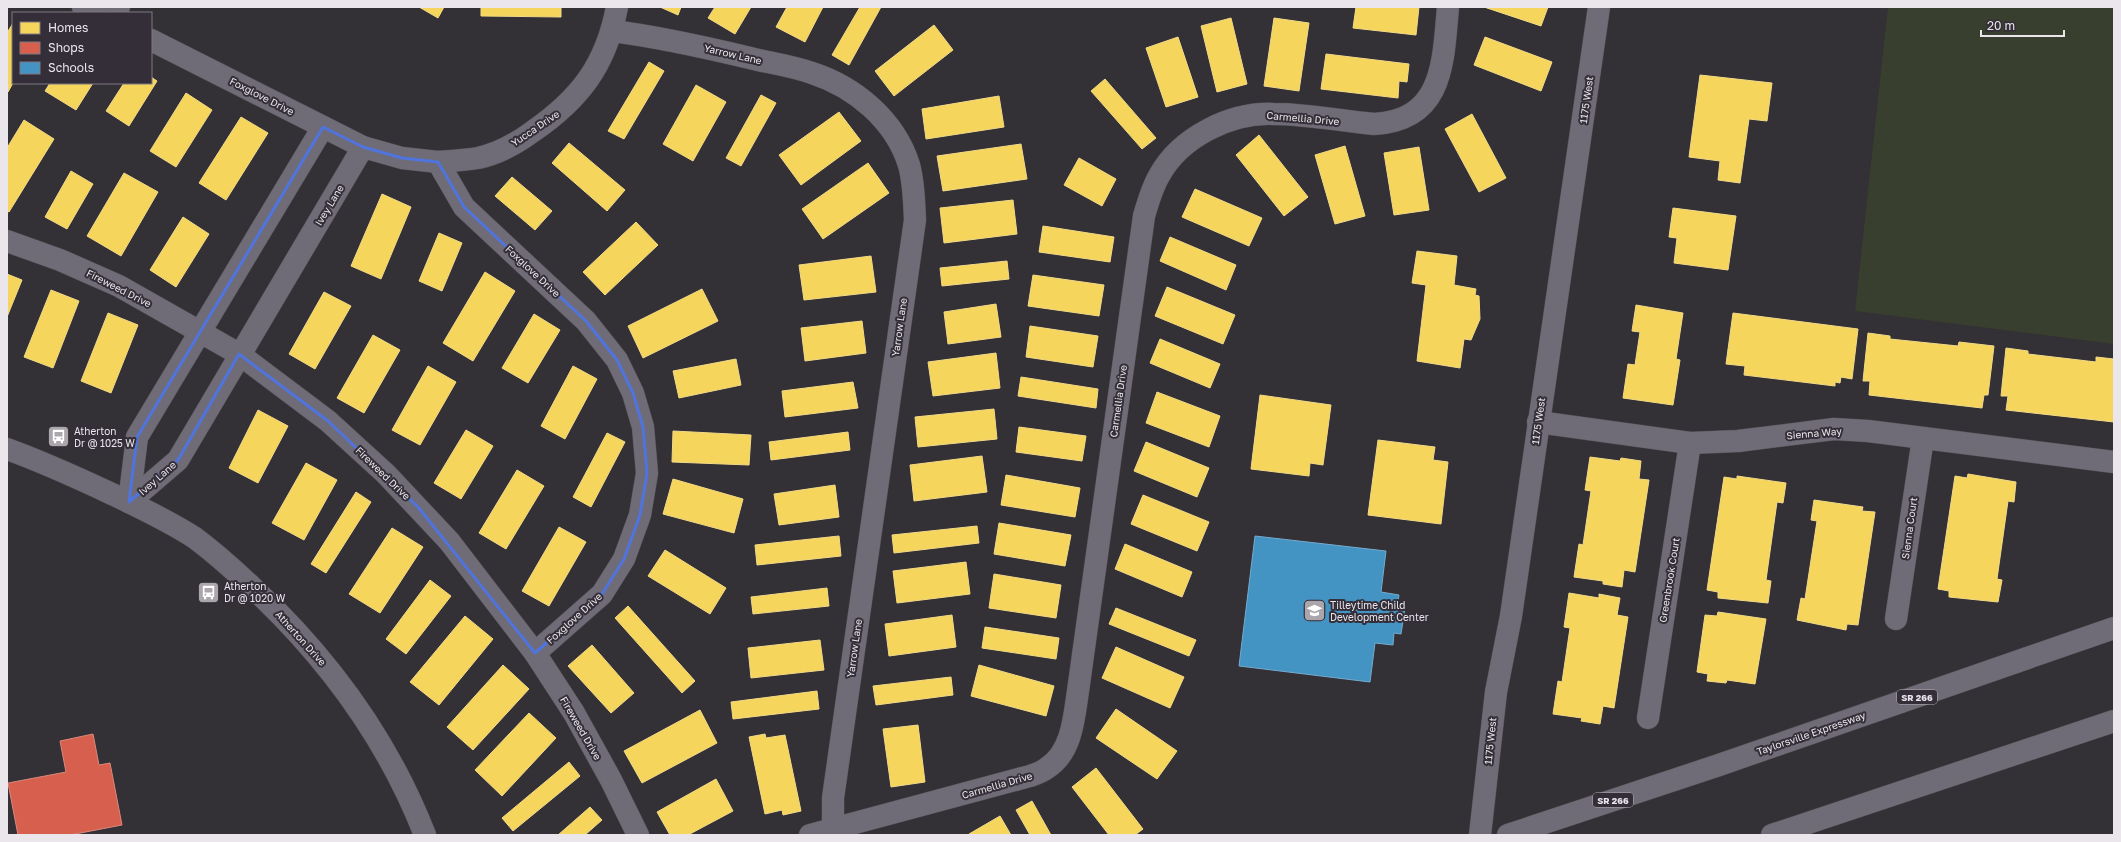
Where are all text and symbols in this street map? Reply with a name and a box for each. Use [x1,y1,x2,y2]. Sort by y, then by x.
legend [12,12,152,84]
scale bar [1981,12,2064,38]
text: 20 m [1987,18,2015,33]
text: Homes [48,20,88,35]
text: Shops [48,40,84,55]
street label: Yarrow Lane [703,42,763,67]
text: Schools [48,60,94,75]
street label: Foxglove Drive [228,75,296,117]
street label: 1175 West [1577,76,1595,124]
street label: Yucca Drive [509,107,562,149]
street label: Carmellia Drive [1266,109,1340,127]
street label: Ivey Lane [312,182,346,228]
street label: Foxglove Drive [503,243,563,300]
street label: Fireweed Drive [85,266,154,310]
street label: Yarrow Lane [889,297,909,357]
street label: Carmellia Drive [1107,364,1129,438]
street label: 1175 West [1529,397,1547,445]
bus stop icon: Atherton Dr @ 1025 W [46,424,72,450]
place label: Atherton Dr @ 1025 W [74,425,135,449]
street label: Sienna Way [1786,425,1843,441]
street label: Fireweed Drive [353,444,413,502]
street label: Ivey Lane [136,458,178,497]
street label: Sienna Court [1899,496,1919,560]
street label: Greenbrook Court [1656,537,1682,623]
bus stop icon: Atherton Dr @ 1020 W [196,579,222,605]
place label: Atherton Dr @ 1020 W [224,580,286,604]
street label: Foxglove Drive [544,590,604,646]
school or university icon: Tilleytime Child Development Center [1301,598,1327,624]
place label: Tilleytime Child Development Center [1330,599,1429,623]
street label: Atherton Drive [273,608,329,668]
street label: Yarrow Lane [844,618,864,678]
road number: SR 266 [1897,690,1937,704]
street label: Fireweed Drive [558,694,604,762]
street label: Taylorsville Expressway [1755,709,1867,757]
street label: 1175 West [1482,717,1498,765]
street label: Carmellia Drive [960,769,1034,801]
road number: SR 266 [1593,793,1633,807]

